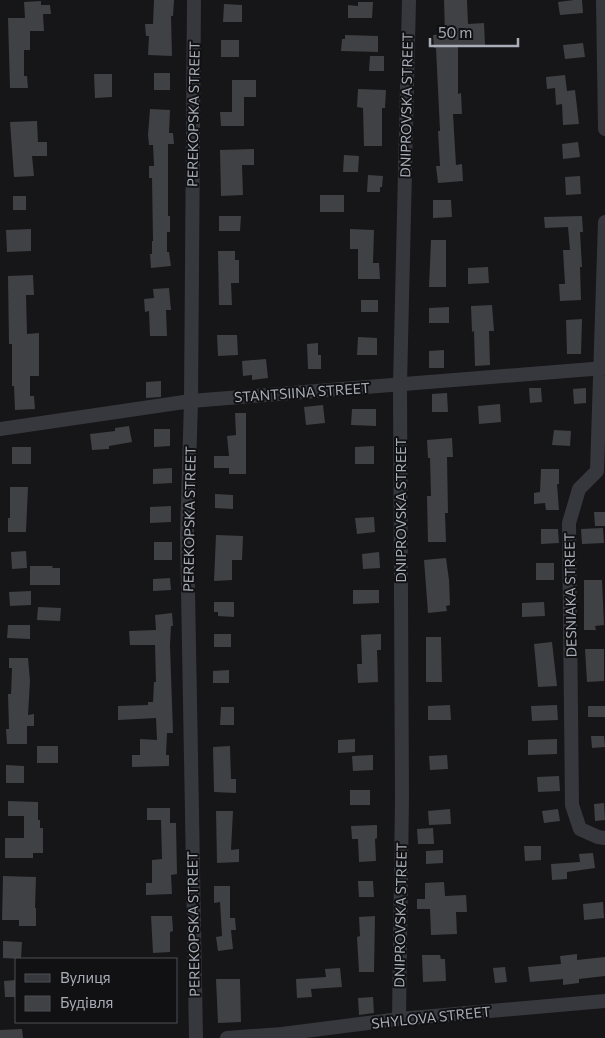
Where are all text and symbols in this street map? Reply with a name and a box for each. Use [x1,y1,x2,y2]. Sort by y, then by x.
scale bar [430,15,518,47]
text: 50 m [438,23,472,41]
street label: DNIPROVSKA STREET [396,32,416,178]
street label: PEREKOPSKA STREET [183,41,203,187]
street label: STANTSIINA STREET [234,379,370,405]
street label: DNIPROVSKA STREET [392,437,409,583]
street label: PEREKOPSKA STREET [179,446,199,592]
street label: DESNIAKA STREET [560,533,580,657]
street label: DNIPROVSKA STREET [390,842,410,988]
street label: PEREKOPSKA STREET [183,851,203,997]
legend [15,958,178,1023]
text: Вулиця [60,968,111,986]
text: Будівля [60,993,113,1011]
street label: SHYLOVA STREET [371,1002,491,1032]

